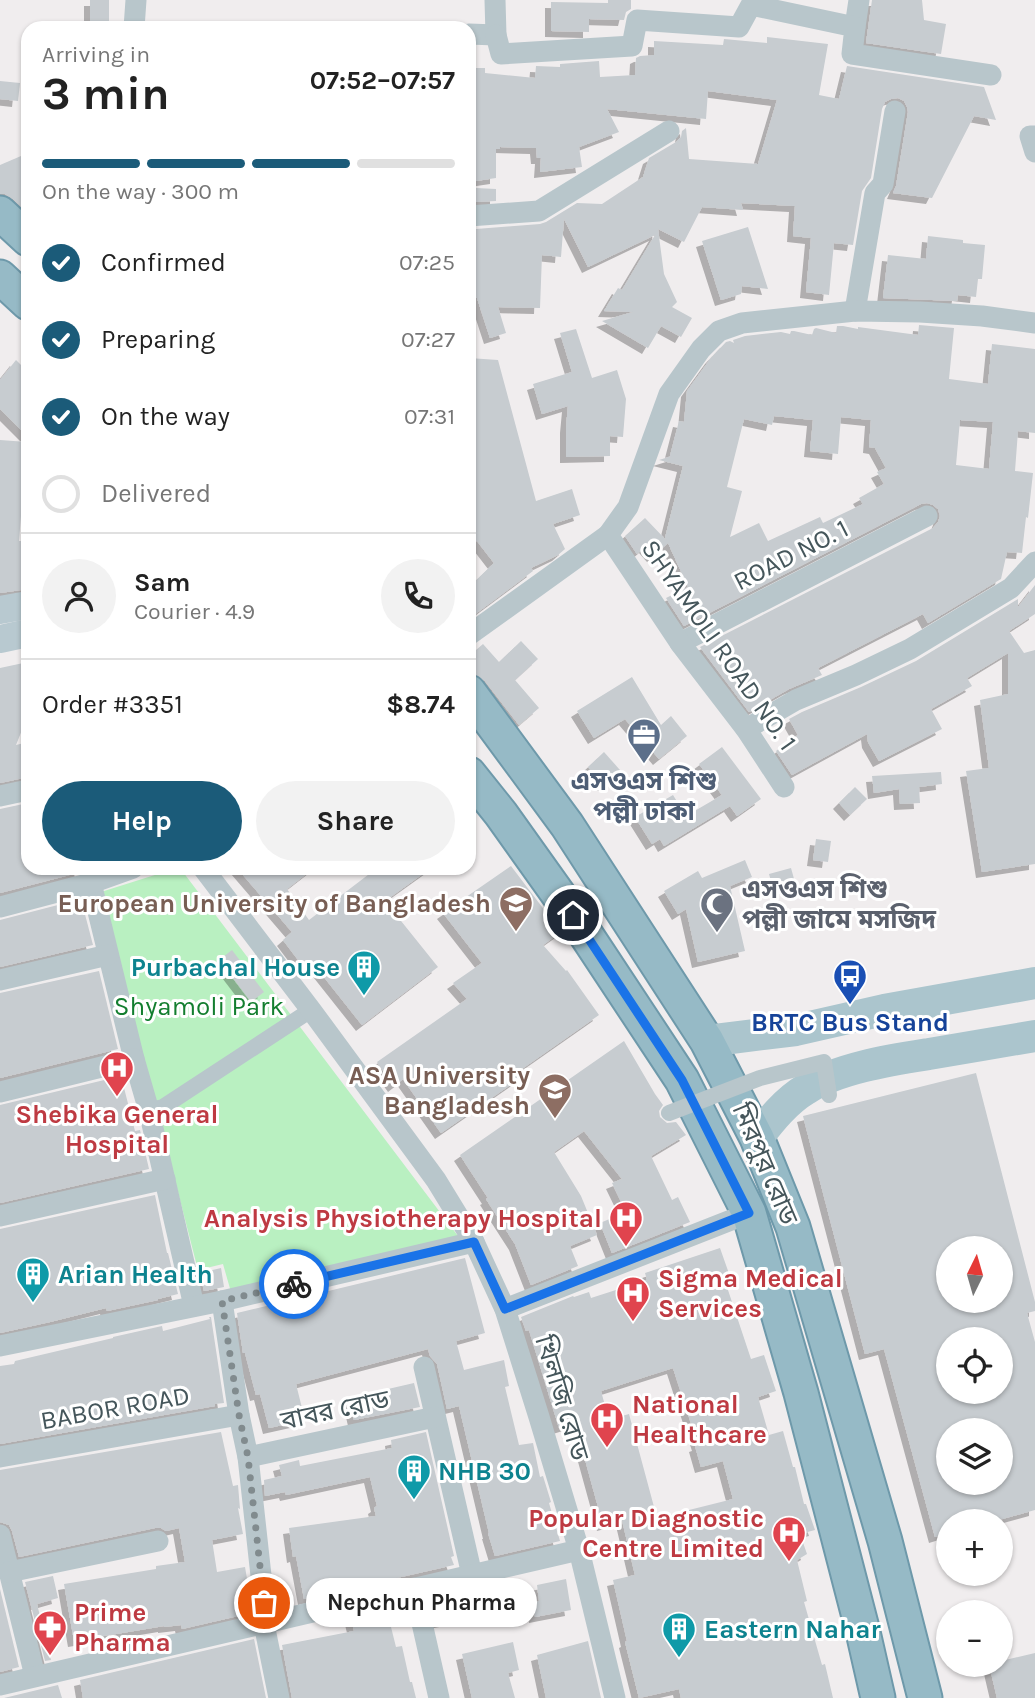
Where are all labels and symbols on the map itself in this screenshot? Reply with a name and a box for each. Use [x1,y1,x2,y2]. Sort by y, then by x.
street label: ROAD NO. 1 [728,513,854,597]
street label: SHYAMOLI ROAD NO. 1 [635,534,803,756]
office icon: এসওএস শিশু পল্লী ঢাকা [625,716,663,765]
place label: এসওএস শিশু পল্লী ঢাকা [571,765,717,827]
place label: এসওএস শিশু পল্লী জামে মসজিদ [742,873,937,935]
school or university icon: European University of Bangladesh [497,884,535,933]
pin [543,885,603,945]
mosque icon: এসওএস শিশু পল্লী জামে মসজিদ [698,885,736,934]
place label: European University of Bangladesh [58,888,491,919]
building icon: Purbachal House [345,948,383,997]
place label: Purbachal House [131,952,340,983]
bus stop icon: BRTC Bus Stand [831,957,869,1006]
park label: Shyamoli Park [114,991,284,1022]
place label: BRTC Bus Stand [751,1007,949,1038]
hospital icon: Shebika General Hospital [98,1049,136,1098]
place label: ASA University Bangladesh [349,1060,530,1121]
school or university icon: ASA University Bangladesh [536,1071,574,1120]
street label: মিরপুর রোড [725,1098,805,1230]
place label: Shebika General Hospital [16,1099,218,1160]
hospital icon: Analysis Physiotherapy Hospital [607,1199,645,1248]
place label: Analysis Physiotherapy Hospital [204,1203,602,1234]
north arrow [936,1236,1013,1312]
courier [259,1249,329,1319]
building icon: Arian Health [14,1255,52,1304]
place label: Arian Health [58,1259,213,1290]
place label: Sigma Medical Services [658,1263,843,1324]
hospital icon: Sigma Medical Services [614,1274,652,1323]
street label: খিলজি রোড [528,1331,596,1465]
street label: BABOR ROAD [38,1380,192,1436]
street label: বাবর রোড [277,1383,392,1437]
place label: National Healthcare [632,1389,767,1450]
hospital icon: National Healthcare [588,1400,626,1449]
building icon: NHB 30 [395,1452,433,1501]
place label: NHB 30 [438,1456,531,1487]
place label: Popular Diagnostic Centre Limited [528,1503,764,1564]
hospital icon: Popular Diagnostic Centre Limited [770,1514,808,1563]
pin [234,1573,294,1633]
callout: Nepchun Pharma [306,1578,537,1628]
place label: Prime Pharma [74,1597,171,1658]
pharmacy icon: Prime Pharma [31,1608,69,1657]
building icon: Eastern Nahar [660,1610,698,1659]
place label: Eastern Nahar [704,1614,881,1645]

